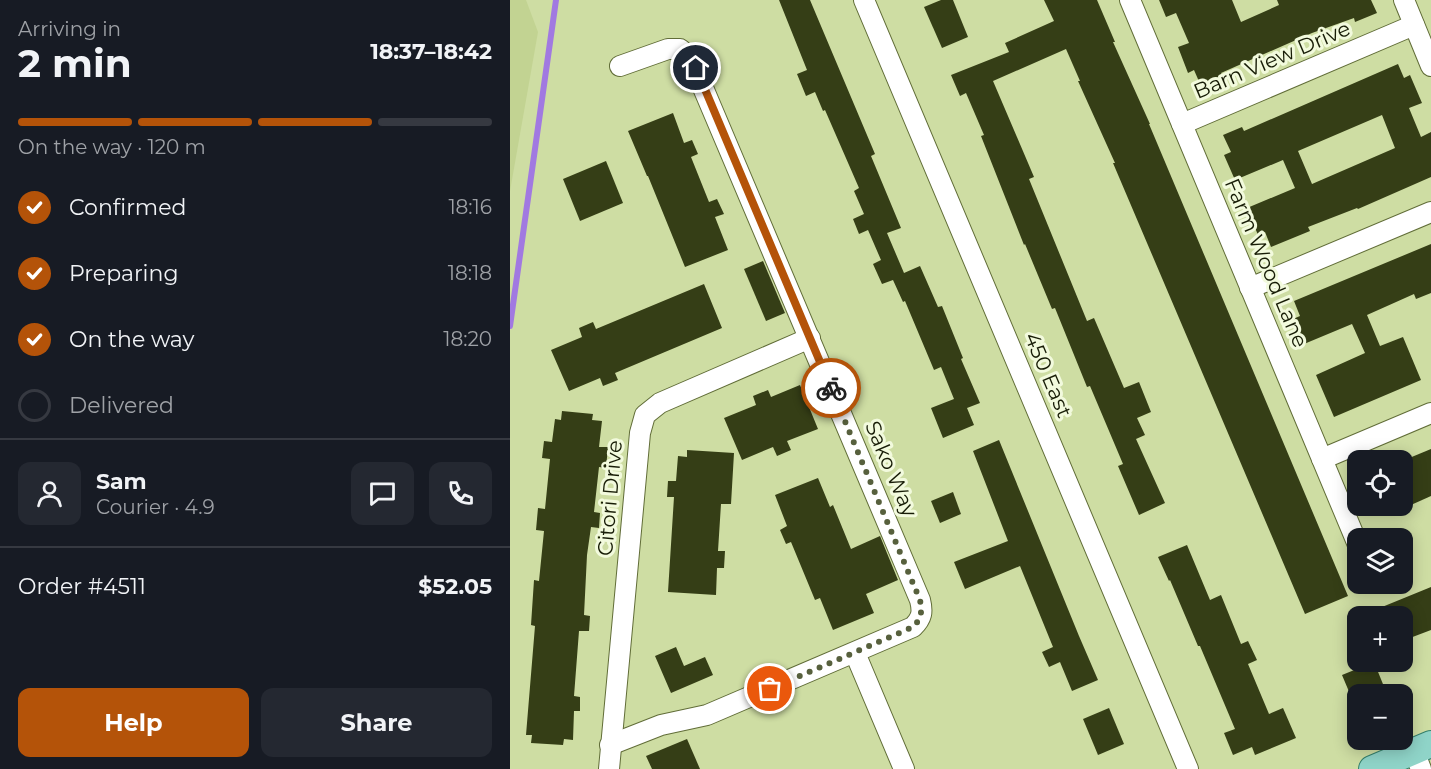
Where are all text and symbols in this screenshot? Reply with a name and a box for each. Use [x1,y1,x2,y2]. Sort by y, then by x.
street label: Barn View Drive [1190,15,1354,104]
text: Arriving in [18,17,121,41]
text: 18:37–18:42 [370,38,492,65]
text: 2 min [18,39,132,87]
pin [670,42,721,93]
icon: home [679,51,712,84]
text: On the way · 120 m [18,135,206,159]
street label: Farm Wood Lane [1220,175,1313,351]
icon: check [18,191,51,224]
text: Confirmed [69,194,186,221]
text: 18:16 [448,195,492,219]
icon: check [18,257,51,290]
text: Preparing [69,260,178,287]
text: 18:18 [448,261,492,285]
icon: check [18,323,51,356]
text: On the way [69,326,194,353]
text: 18:20 [443,327,492,351]
street label: 450 East [1019,328,1078,421]
courier [801,358,861,418]
icon: bike [815,372,848,405]
text: Delivered [69,392,174,419]
street label: Sako Way [860,417,923,521]
street label: Citori Drive [592,439,627,557]
map controls [1347,450,1413,750]
button: locate [1347,450,1413,516]
button: person [18,462,81,525]
button: chat [351,462,414,525]
button: phone [429,462,492,525]
text: Sam [96,468,147,495]
text: Courier · 4.9 [96,495,215,519]
button: layers [1347,528,1413,594]
text: Order #4511 [18,573,146,600]
text: $52.05 [418,573,492,600]
button: + [1347,606,1413,672]
pin [744,663,795,714]
icon: bag [753,672,786,705]
button: − [1347,684,1413,750]
button: Help [18,688,249,757]
button: Share [261,688,492,757]

